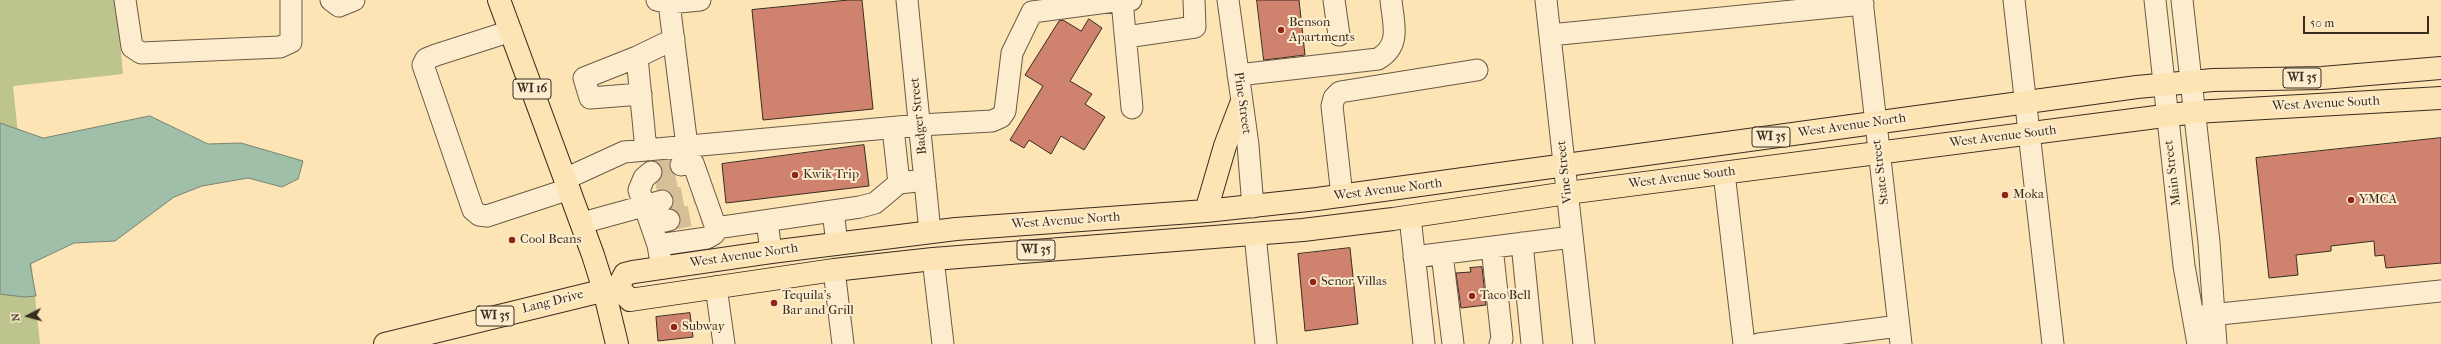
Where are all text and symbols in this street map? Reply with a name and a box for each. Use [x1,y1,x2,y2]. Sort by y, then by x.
scale bar [2305,8,2431,34]
place label: Benson Apartments [1289,15,1355,46]
text: 50 m [2310,16,2334,30]
marker: Benson Apartments [1276,25,1286,35]
road number: WI 35 [2283,68,2321,88]
street label: Pine Street [1230,71,1254,135]
street label: Badger Street [907,77,931,155]
road number: WI 16 [513,79,551,99]
street label: West Avenue South [2272,93,2380,115]
street label: West Avenue North [1797,111,1907,141]
street label: West Avenue South [1949,123,2057,151]
road number: WI 35 [1752,127,1790,147]
street label: State Street [1869,139,1893,205]
street label: Main Street [2161,139,2185,207]
street label: Vine Street [1554,140,1576,204]
street label: West Avenue South [1628,164,1736,192]
place label: Kwik Trip [803,167,859,183]
marker: Kwik Trip [790,170,800,180]
street label: West Avenue North [1333,176,1443,204]
place label: Moka [2013,187,2044,203]
marker: Moka [2000,190,2010,200]
place label: YMCA [2359,192,2397,208]
marker: YMCA [2346,195,2356,205]
street label: West Avenue North [1011,209,1121,233]
place label: Cool Beans [520,232,581,248]
marker: Cool Beans [507,235,517,245]
road number: WI 35 [1017,240,1055,260]
street label: West Avenue North [689,241,799,271]
place label: Senor Villas [1321,274,1387,290]
marker: Senor Villas [1308,277,1318,287]
street label: Lang Drive [521,287,585,317]
place label: Tequila's Bar and Grill [782,288,854,319]
place label: Taco Bell [1480,288,1531,304]
marker: Taco Bell [1467,291,1477,301]
north arrow [8,296,48,336]
marker: Tequila's Bar and Grill [769,298,779,308]
road number: WI 35 [476,306,514,326]
text: N [9,312,22,322]
place label: Subway [682,319,725,335]
marker: Subway [669,322,679,332]

